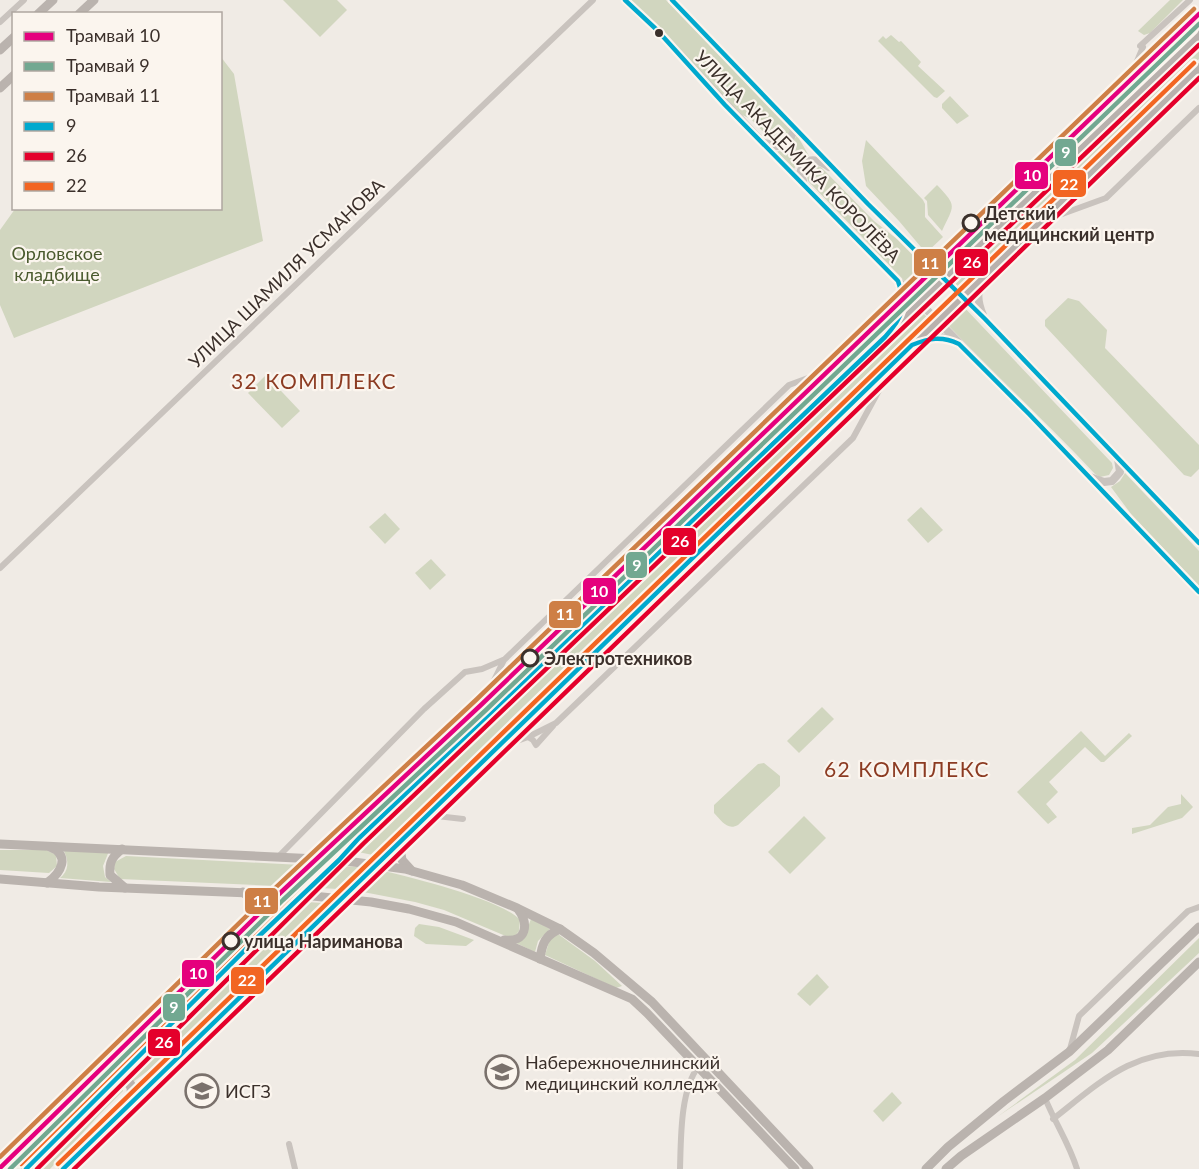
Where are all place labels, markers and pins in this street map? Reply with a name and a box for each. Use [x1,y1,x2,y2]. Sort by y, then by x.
unlabelled marker [653,27,665,39]
place label: Детский медицинский центр [984,202,1154,245]
marker: Детский медицинский центр [962,214,980,232]
place label: Электротехников [544,647,692,669]
marker: Электротехников [521,649,539,667]
place label: улица Нариманова [244,930,403,952]
marker: улица Нариманова [222,932,240,950]
place label: Набережночелнинский медицинский колледж [525,1051,720,1094]
school or university icon: Набережночелнинский медицинский колледж [484,1054,520,1090]
school or university icon: ИСГЗ [184,1073,220,1109]
place label: ИСГЗ [225,1080,271,1102]

